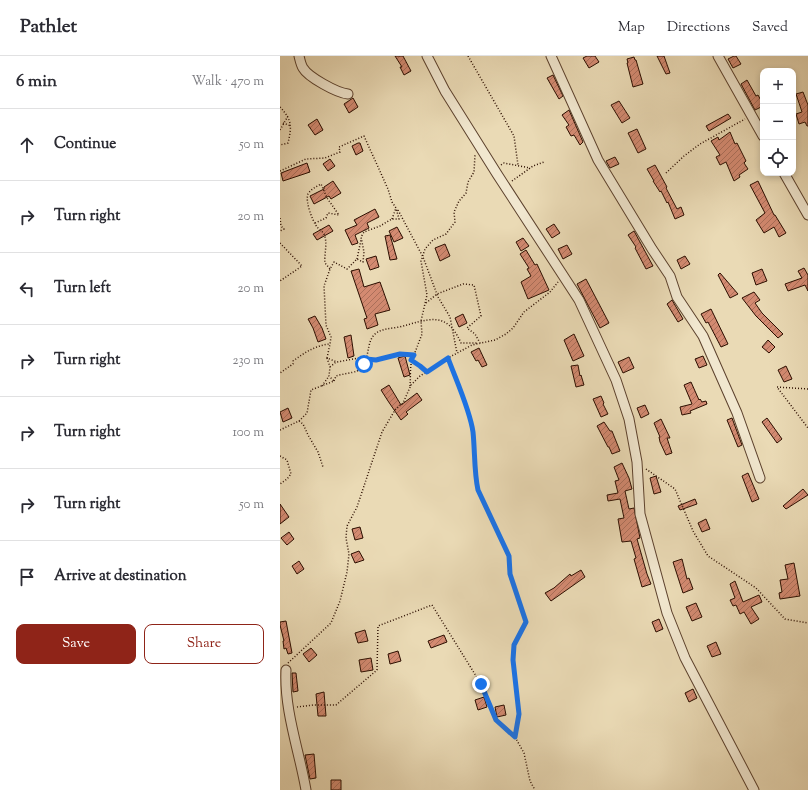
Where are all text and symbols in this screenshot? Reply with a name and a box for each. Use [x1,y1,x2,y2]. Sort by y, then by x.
text: Pathlet [20,14,77,41]
text: Map [618,18,645,38]
text: Directions [667,18,730,38]
text: Saved [752,18,788,38]
map controls [760,68,796,176]
button: + [760,68,796,104]
text: 6 min [16,70,57,94]
text: Walk · 470 m [191,73,264,91]
button: − [760,104,796,140]
icon: ahead [16,134,38,156]
text: Continue [54,134,116,155]
text: 50 m [239,136,264,154]
button: locate [760,140,796,176]
icon: right [16,206,38,228]
text: Turn right [54,206,120,227]
text: 20 m [238,208,264,226]
icon: left [16,278,38,300]
text: Turn left [54,278,111,299]
text: 20 m [238,280,264,298]
icon: right [16,350,38,372]
text: Turn right [54,350,120,371]
text: 230 m [232,352,264,370]
route start [355,355,373,373]
icon: right [16,422,38,444]
text: Turn right [54,422,120,443]
text: 100 m [232,424,264,442]
icon: right [16,494,38,516]
text: Turn right [54,494,120,515]
text: 50 m [239,496,264,514]
icon: arrive [16,566,38,588]
text: Arrive at destination [54,566,187,587]
button: Save [16,624,136,664]
button: Share [144,624,264,664]
route end [472,675,490,693]

